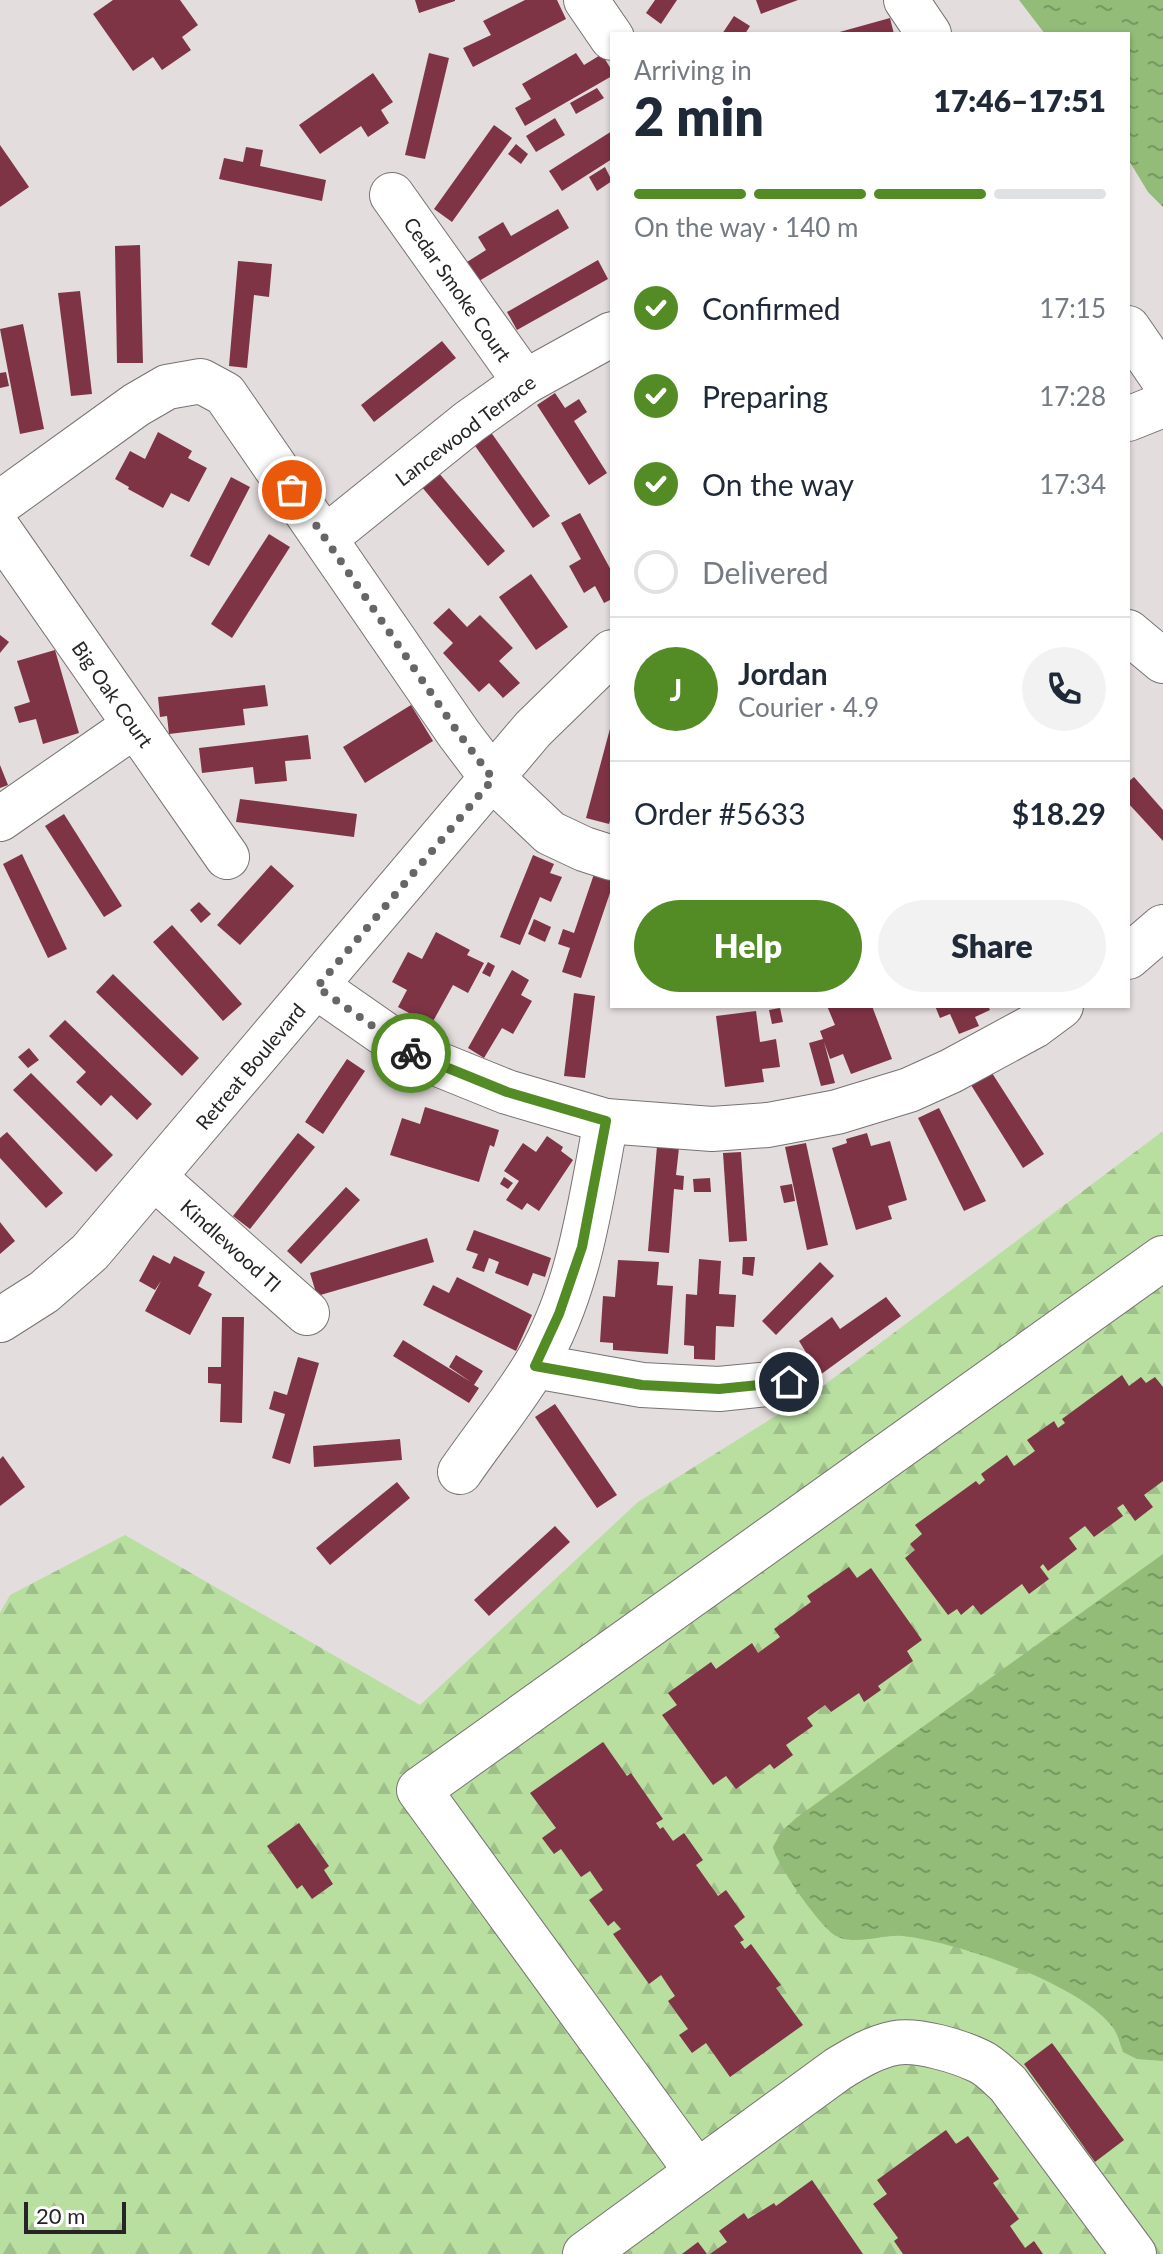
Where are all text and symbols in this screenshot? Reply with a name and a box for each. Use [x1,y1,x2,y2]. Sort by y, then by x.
text: Arriving in [634,54,752,86]
text: 17:46–17:51 [933,82,1106,118]
text: 2 min [634,85,764,147]
text: On the way · 140 m [634,211,858,243]
street label: Cedar Smoke Court [399,212,517,366]
icon: check [634,286,678,330]
text: Confirmed [702,290,841,326]
text: 17:15 [1039,292,1106,324]
street label: Lancewood Terrace [390,369,540,491]
icon: check [634,374,678,418]
text: Preparing [702,378,828,414]
text: 17:28 [1039,380,1106,412]
pin [258,456,326,524]
icon: check [634,462,678,506]
text: On the way [702,466,854,502]
icon: bag [270,468,314,512]
text: 17:34 [1039,468,1106,500]
text: Delivered [702,554,829,590]
street label: Big Oak Court [68,636,158,752]
button: phone [1022,647,1106,731]
text: Jordan [738,655,828,691]
text: J [670,671,682,707]
text: Courier · 4.9 [738,691,879,723]
text: Order #5633 [634,795,806,831]
text: $18.29 [1012,795,1106,831]
button: Help [634,900,862,992]
button: Share [878,900,1106,992]
street label: Retreat Boulevard [190,998,310,1134]
courier [371,1013,451,1093]
icon: bike [389,1031,433,1075]
street label: Kindlewood Tl [176,1194,286,1296]
pin [755,1348,823,1416]
icon: home [767,1360,811,1404]
scale bar [24,2198,126,2234]
text: 20 m [36,2202,85,2229]

